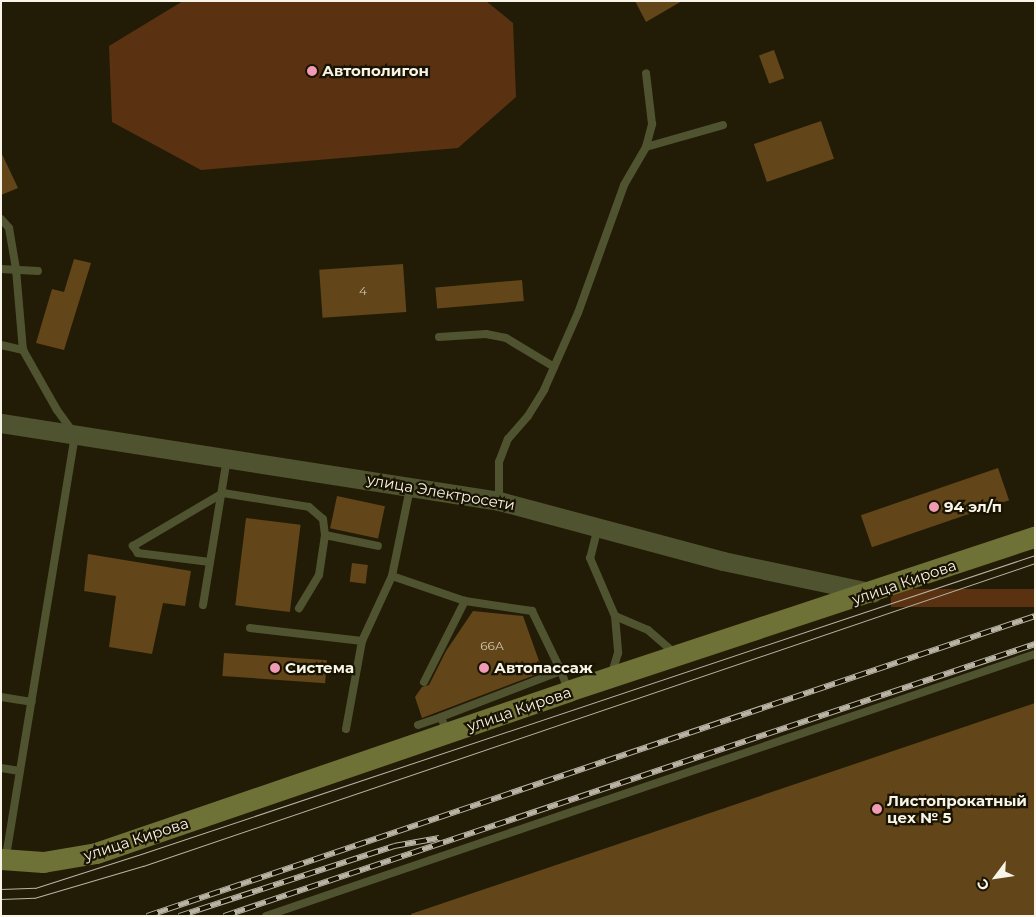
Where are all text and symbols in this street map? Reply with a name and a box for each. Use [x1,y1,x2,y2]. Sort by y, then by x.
place label: Автополигон [322,62,429,80]
marker: Автополигон [306,65,318,77]
house number: 4 [359,284,367,298]
street label: улица Электросети [366,470,516,514]
place label: 94 эл/п [944,498,1002,516]
marker: 94 эл/п [928,501,940,513]
street label: улица Кирова [849,556,959,608]
house number: 66А [480,639,504,653]
place label: Система [285,659,354,677]
place label: Автопассаж [494,659,593,677]
marker: Система [269,662,281,674]
marker: Автопассаж [478,662,490,674]
street label: улица Кирова [464,683,574,735]
place label: Листопрокатный цех № 5 [887,791,1027,826]
marker: Листопрокатный цех № 5 [871,803,883,815]
street label: улица Кирова [81,814,191,864]
north arrow [971,852,1021,902]
text: С [973,876,993,894]

